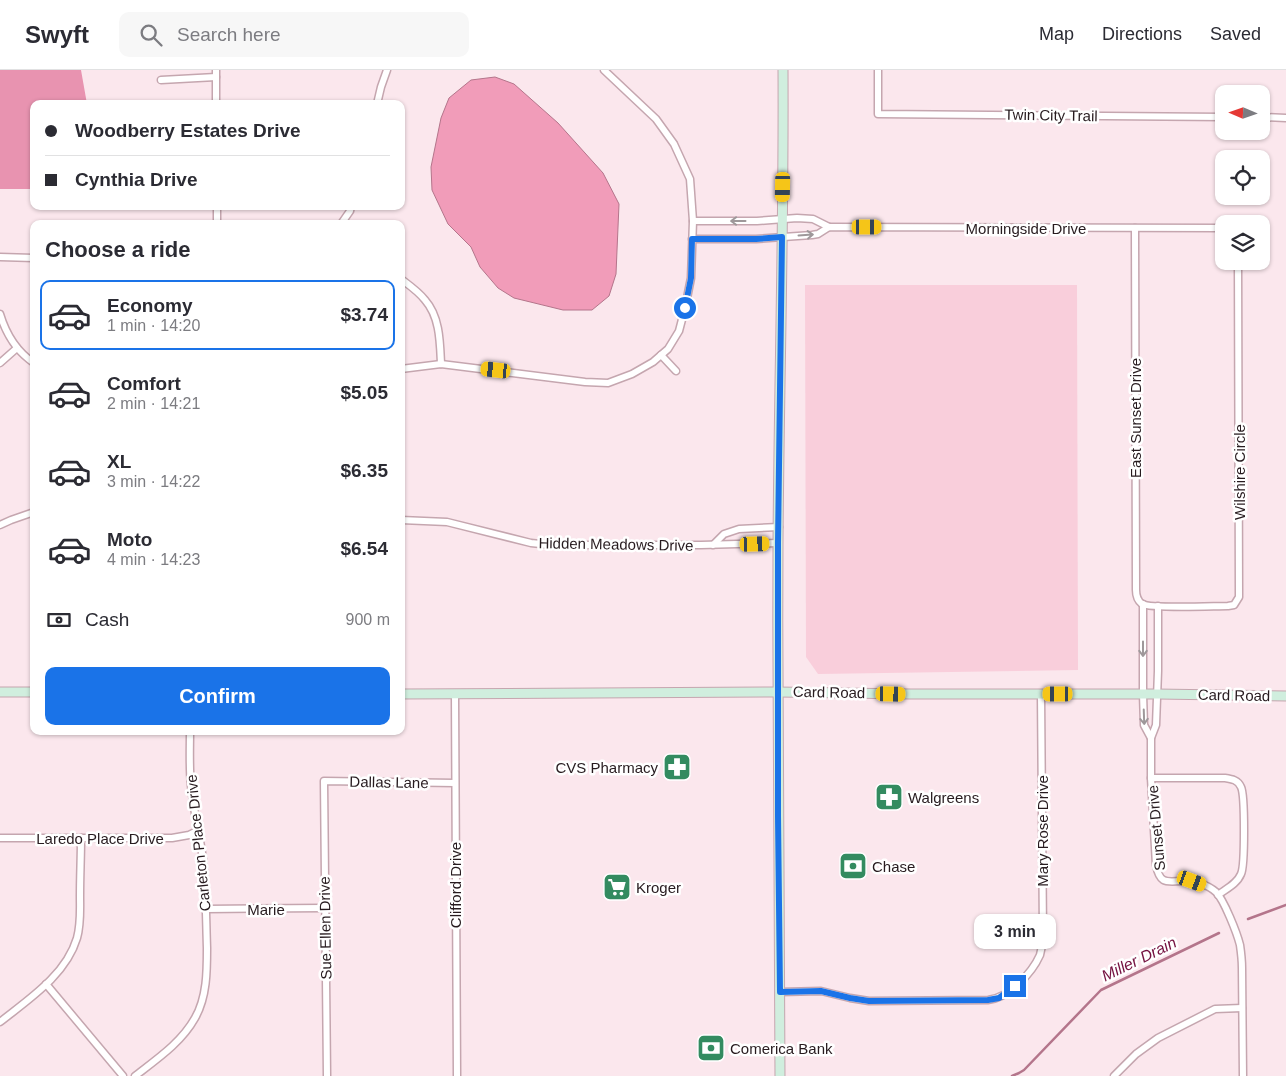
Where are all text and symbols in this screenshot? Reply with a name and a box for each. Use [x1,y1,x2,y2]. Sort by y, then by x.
search box [119,12,469,57]
text: Swyft [25,21,89,48]
icon: search [137,21,165,49]
text: Search here [177,24,281,45]
text: Map [1039,24,1074,44]
text: Directions [1102,24,1182,44]
text: Saved [1210,24,1261,44]
north arrow [1215,85,1270,140]
map controls [1215,85,1270,270]
street label: Twin City Trail [1004,106,1098,124]
text: Woodberry Estates Drive [75,120,301,141]
button: locate [1215,150,1270,205]
text: Cynthia Drive [75,169,197,190]
car [775,172,790,202]
button: layers [1215,215,1270,270]
one-way arrow [730,216,746,226]
car [852,220,882,235]
street label: Morningside Drive [966,220,1086,237]
one-way arrow [798,230,814,239]
text: Choose a ride [45,237,190,262]
icon: car [47,293,92,338]
text: Economy [107,295,193,316]
route start [674,297,696,319]
text: $3.74 [340,304,388,325]
text: 1 min · 14:20 [107,317,200,334]
street label: East Sunset Drive [1127,358,1144,478]
car [480,361,511,379]
icon: car [47,371,92,416]
text: Comfort [107,373,181,394]
text: $5.05 [340,382,388,403]
text: 2 min · 14:21 [107,395,200,412]
street label: Wilshire Circle [1231,424,1248,520]
icon: car [47,449,92,494]
text: XL [107,451,131,472]
text: $6.35 [340,460,388,481]
text: 3 min · 14:22 [107,473,200,490]
icon: car [47,527,92,572]
text: Moto [107,529,152,550]
street label: Hidden Meadows Drive [538,534,694,554]
car [739,536,770,552]
text: $6.54 [340,538,388,559]
text: 4 min · 14:23 [107,551,200,568]
icon: cash [45,606,73,634]
text: Cash [85,609,129,630]
text: 900 m [346,611,390,628]
one-way arrow [1138,640,1148,657]
button: Confirm [45,667,390,725]
street label: Card Road [793,683,865,701]
car [875,686,906,702]
street label: Card Road [1198,686,1270,704]
car [1043,687,1073,702]
one-way arrow [1139,708,1149,724]
pharmacy icon: CVS Pharmacy [662,752,692,782]
place label: CVS Pharmacy [555,759,658,776]
street label: Dallas Lane [349,773,429,791]
street label: Carleton Place Drive [182,774,214,912]
street label: Mary Rose Drive [1034,775,1051,887]
pharmacy icon: Walgreens [874,782,904,812]
street label: Sunset Drive [1144,784,1168,872]
place label: Walgreens [908,789,979,806]
street label: Laredo Place Drive [36,830,164,847]
street label: Clifford Drive [447,842,464,928]
bank icon: Chase [838,851,868,881]
place label: Chase [872,858,915,875]
car [1175,869,1208,893]
supermarket icon: Kroger [602,872,632,902]
street label: Sue Ellen Drive [316,876,334,980]
place label: Kroger [636,879,681,896]
street label: Marie [247,901,285,918]
callout: 3 min [974,914,1056,948]
text: 3 min [994,923,1036,940]
water label: Miller Drain [1099,934,1179,984]
route end [1004,975,1026,997]
bank icon: Comerica Bank [696,1033,726,1063]
place label: Comerica Bank [730,1040,833,1057]

